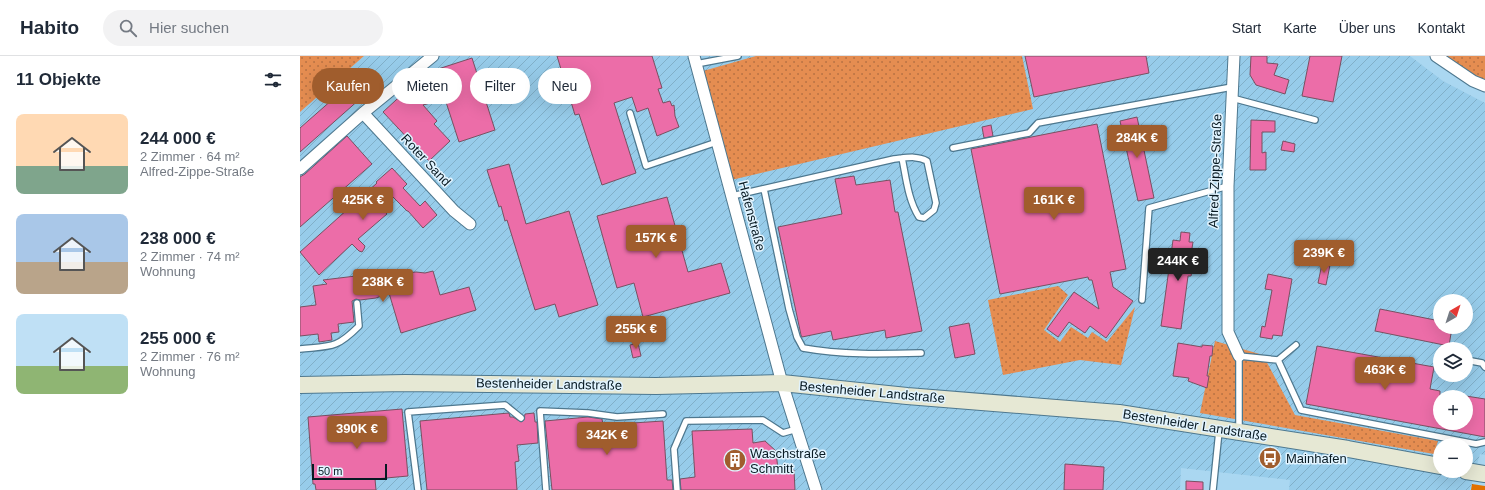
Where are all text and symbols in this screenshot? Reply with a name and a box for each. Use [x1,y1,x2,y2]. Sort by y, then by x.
search box [103,10,383,46]
text: Habito [20,17,79,38]
icon: search [117,17,139,39]
text: Hier suchen [149,19,229,36]
text: Start [1232,20,1261,36]
text: Karte [1283,20,1317,36]
text: Über uns [1339,20,1396,36]
text: Kontakt [1418,20,1465,36]
chip: Kaufen [312,68,384,104]
chip: Mieten [392,68,462,104]
chip: Filter [470,68,530,104]
chip: Neu [538,68,591,104]
icon: filters [262,69,284,91]
text: 11 Objekte [16,70,101,89]
street label: Alfred-Zippe-Straße [1206,114,1224,228]
pin: 284K € [1104,125,1170,159]
text: 244 000 € [140,129,216,148]
icon: home [48,130,96,178]
text: 284K € [1116,130,1158,145]
street label: Roter Sand [398,131,454,189]
text: 2 Zimmer · 64 m² [140,149,240,164]
text: Alfred-Zippe-Straße [140,164,254,179]
street label: Hafenstraße [735,180,769,252]
pin: 425K € [330,187,396,221]
pin: 161K € [1021,187,1087,221]
text: 425K € [342,192,384,207]
text: 161K € [1033,192,1075,207]
pin: 157K € [623,225,689,259]
text: 238 000 € [140,229,216,248]
icon: home [48,230,96,278]
text: 157K € [635,230,677,245]
pin: 239K € [1291,240,1357,274]
text: 239K € [1303,245,1345,260]
pin: 244K € [1145,248,1211,282]
text: 2 Zimmer · 74 m² [140,249,240,264]
text: 244K € [1157,253,1199,268]
text: Wohnung [140,264,195,279]
pin: 238K € [350,269,416,303]
text: 238K € [362,274,404,289]
north arrow [1433,294,1473,334]
map controls [1433,294,1473,478]
pin: 255K € [603,316,669,350]
text: 255K € [615,321,657,336]
text: 255 000 € [140,329,216,348]
icon: home [48,330,96,378]
button: layers [1433,342,1473,382]
text: 2 Zimmer · 76 m² [140,349,240,364]
pin: 463K € [1352,357,1418,391]
text: 463K € [1364,362,1406,377]
text: Wohnung [140,364,195,379]
street label: Bestenheider Landstraße [476,375,622,393]
street label: Bestenheider Landstraße [799,378,945,406]
button: + [1433,390,1473,430]
street label: Bestenheider Landstraße [1122,406,1268,444]
pin: 390K € [324,416,390,450]
text: 390K € [336,421,378,436]
pin: 342K € [574,422,640,456]
text: 342K € [586,427,628,442]
button: − [1433,438,1473,478]
bus stop icon: Mainhafen [1257,445,1283,471]
place label: Waschstraße Schmitt [750,446,826,476]
building icon: Waschstraße Schmitt [722,447,748,473]
place label: Mainhafen [1286,451,1347,466]
scale bar [312,462,387,481]
text: 50 m [318,465,342,477]

